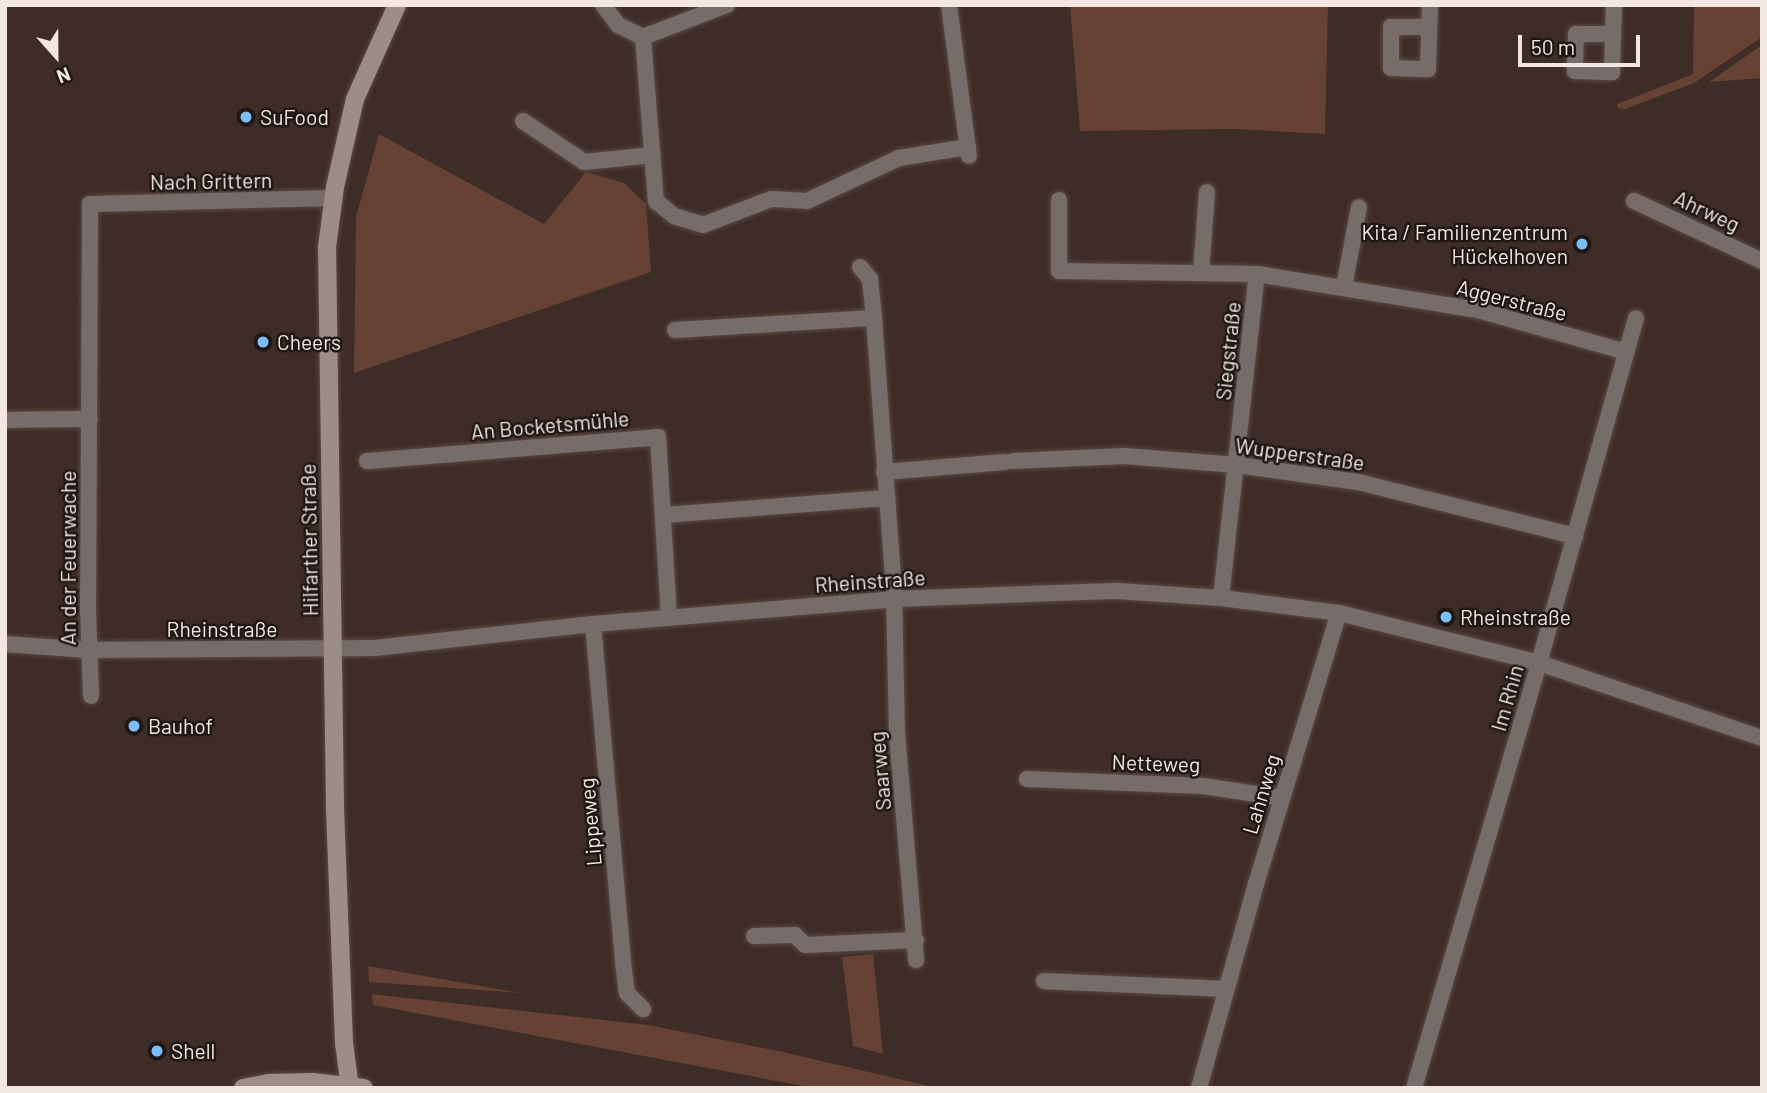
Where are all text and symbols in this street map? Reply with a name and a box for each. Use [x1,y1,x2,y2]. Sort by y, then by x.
north arrow [21,21,91,91]
scale bar [1522,21,1644,65]
text: 50 m [1531,34,1575,59]
text: N [54,63,74,89]
place label: SuFood [260,104,329,130]
marker: SuFood [238,109,254,125]
street label: Nach Grittern [150,167,272,195]
street label: Ahrweg [1670,185,1744,237]
place label: Kita / Familienzentrum Hückelhoven [1361,219,1568,269]
marker: Kita / Familienzentrum Hückelhoven [1574,236,1590,252]
street label: Aggerstraße [1454,274,1570,326]
street label: Siegstraße [1210,301,1246,401]
place label: Cheers [277,329,341,355]
marker: Cheers [255,334,271,350]
street label: An Bocketsmühle [470,406,630,444]
street label: Wupperstraße [1234,432,1366,476]
street label: Hilfarther Straße [295,463,323,617]
street label: An der Feuerwache [55,471,81,645]
street label: Rheinstraße [814,565,926,597]
place label: Rheinstraße [1460,604,1571,630]
marker: Rheinstraße [1438,609,1454,625]
street label: Rheinstraße [167,616,277,642]
street label: Im Rhin [1486,662,1528,734]
place label: Bauhof [148,713,213,739]
marker: Bauhof [126,718,142,734]
street label: Saarweg [864,730,896,812]
street label: Netteweg [1111,749,1201,777]
street label: Lahnweg [1237,751,1285,837]
street label: Lippeweg [574,777,606,867]
place label: Shell [171,1038,215,1064]
marker: Shell [149,1043,165,1059]

